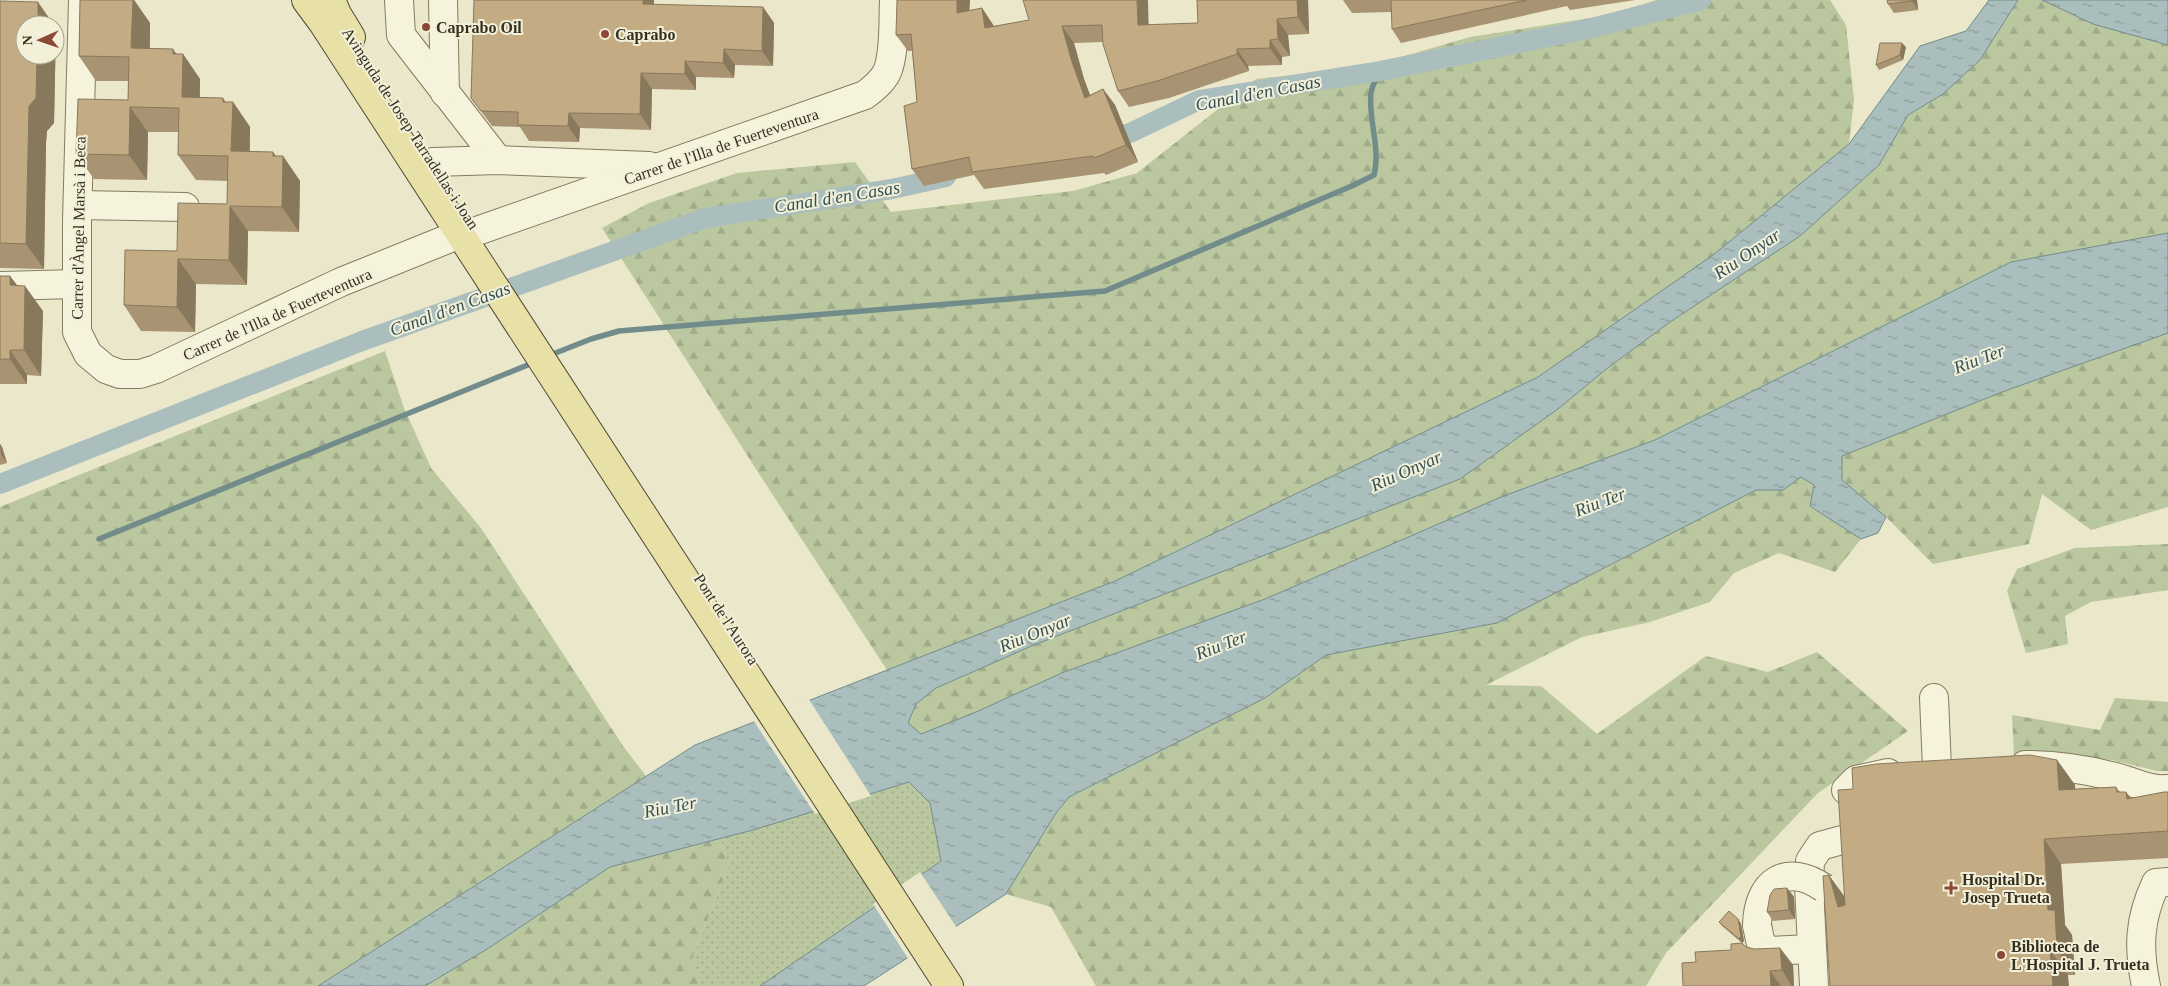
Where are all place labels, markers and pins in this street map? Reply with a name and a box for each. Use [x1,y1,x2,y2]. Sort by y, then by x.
place label: Caprabo Oil [436,19,522,37]
marker: Caprabo Oil [420,21,432,33]
place label: Caprabo [615,26,675,44]
marker: Caprabo [599,28,611,40]
place label: Hospital Dr. Josep Trueta [1962,871,2050,907]
marker: Hospital Dr. Josep Trueta [1944,881,1958,895]
place label: Biblioteca de L'Hospital J. Trueta [2011,938,2150,974]
marker: Biblioteca de L'Hospital J. Trueta [1995,949,2007,961]

